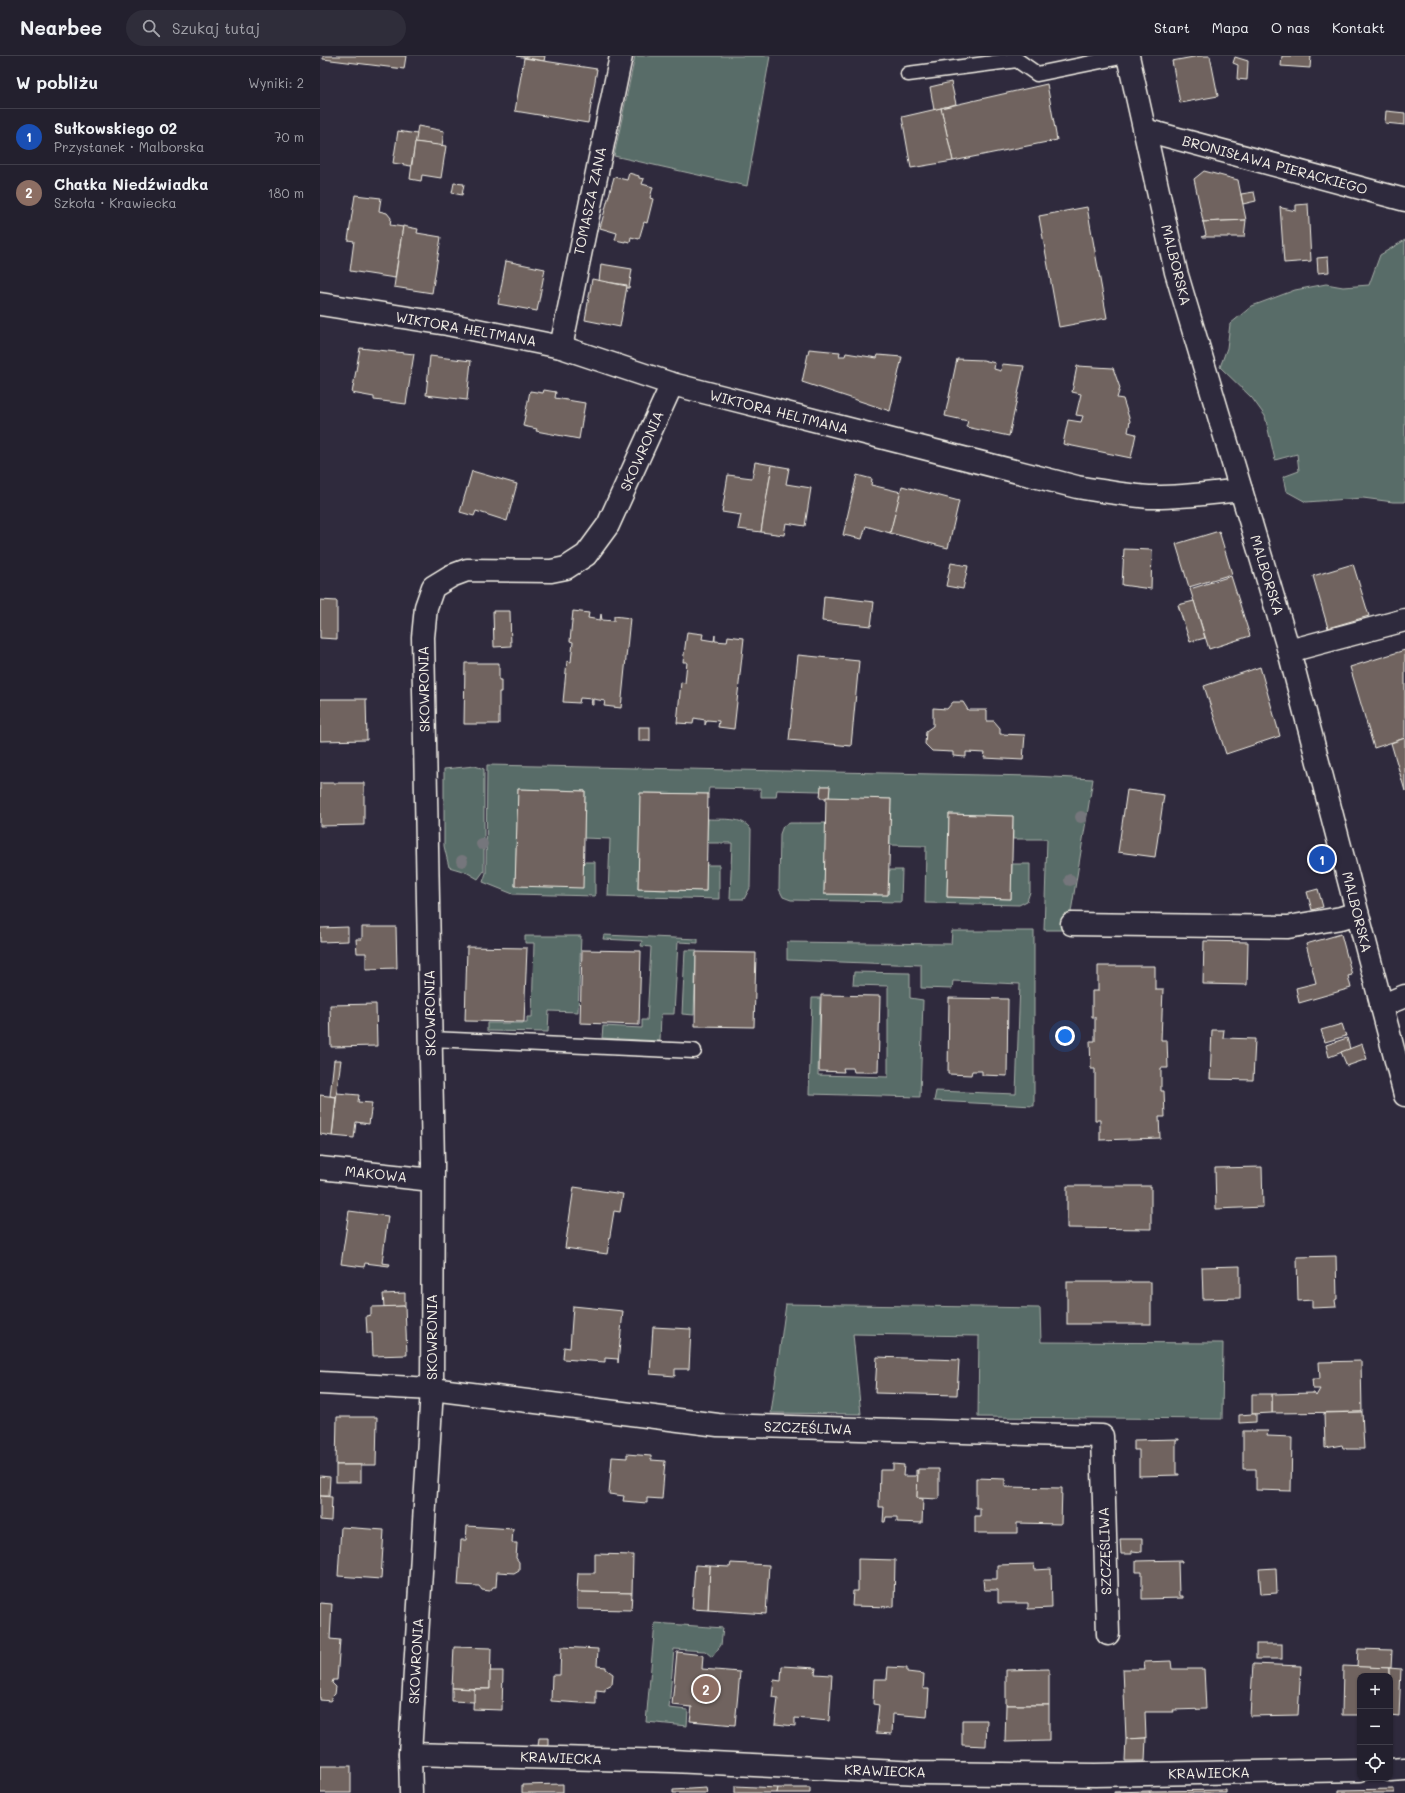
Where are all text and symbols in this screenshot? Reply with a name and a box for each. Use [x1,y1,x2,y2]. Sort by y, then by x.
search box [126,10,406,46]
text: Nearbee [20,15,102,40]
icon: search [140,17,162,39]
text: Szukaj tutaj [172,18,260,38]
text: Start [1154,18,1190,37]
text: Mapa [1212,18,1249,37]
text: O nas [1271,18,1310,37]
text: Kontakt [1332,18,1385,37]
text: W pobliżu [16,71,98,93]
text: Wyniki: 2 [248,74,304,91]
text: Sułkowskiego 02 [54,118,177,138]
text: 1 [26,128,32,145]
text: 70 m [274,128,304,145]
street label: BRONISŁAWA PIERACKIEGO [1180,131,1370,198]
text: Przystanek · Malborska [54,138,204,155]
street label: TOMASZA ZANA [569,145,610,257]
text: Chatka Niedźwiadka [54,174,208,194]
text: 2 [25,184,33,201]
text: 180 m [268,184,304,201]
text: Szkoła · Krawiecka [54,194,177,211]
street label: MALBORSKA [1157,222,1196,307]
street label: WIKTORA HELTMANA [394,307,538,350]
street label: WIKTORA HELTMANA [707,385,851,438]
street label: SKOWRONIA [615,408,668,494]
street label: MALBORSKA [1246,532,1289,617]
street label: SKOWRONIA [413,646,434,732]
pin: 1 [1309,844,1335,874]
street label: MALBORSKA [1338,869,1377,954]
street label: SKOWRONIA [419,970,440,1056]
your location [1055,1026,1075,1046]
street label: MAKOWA [344,1161,408,1186]
street label: SKOWRONIA [422,1294,441,1380]
street label: SZCZĘŚLIWA [764,1416,852,1439]
street label: SZCZĘŚLIWA [1093,1507,1116,1595]
street label: SKOWRONIA [404,1618,427,1704]
map controls [1357,1673,1393,1781]
button: + [1357,1673,1393,1709]
pin: 2 [693,1674,719,1704]
button: − [1357,1709,1393,1745]
button: locate [1357,1745,1393,1781]
street label: KRAWIECKA [520,1747,602,1768]
street label: KRAWIECKA [844,1760,926,1781]
street label: KRAWIECKA [1168,1762,1250,1783]

